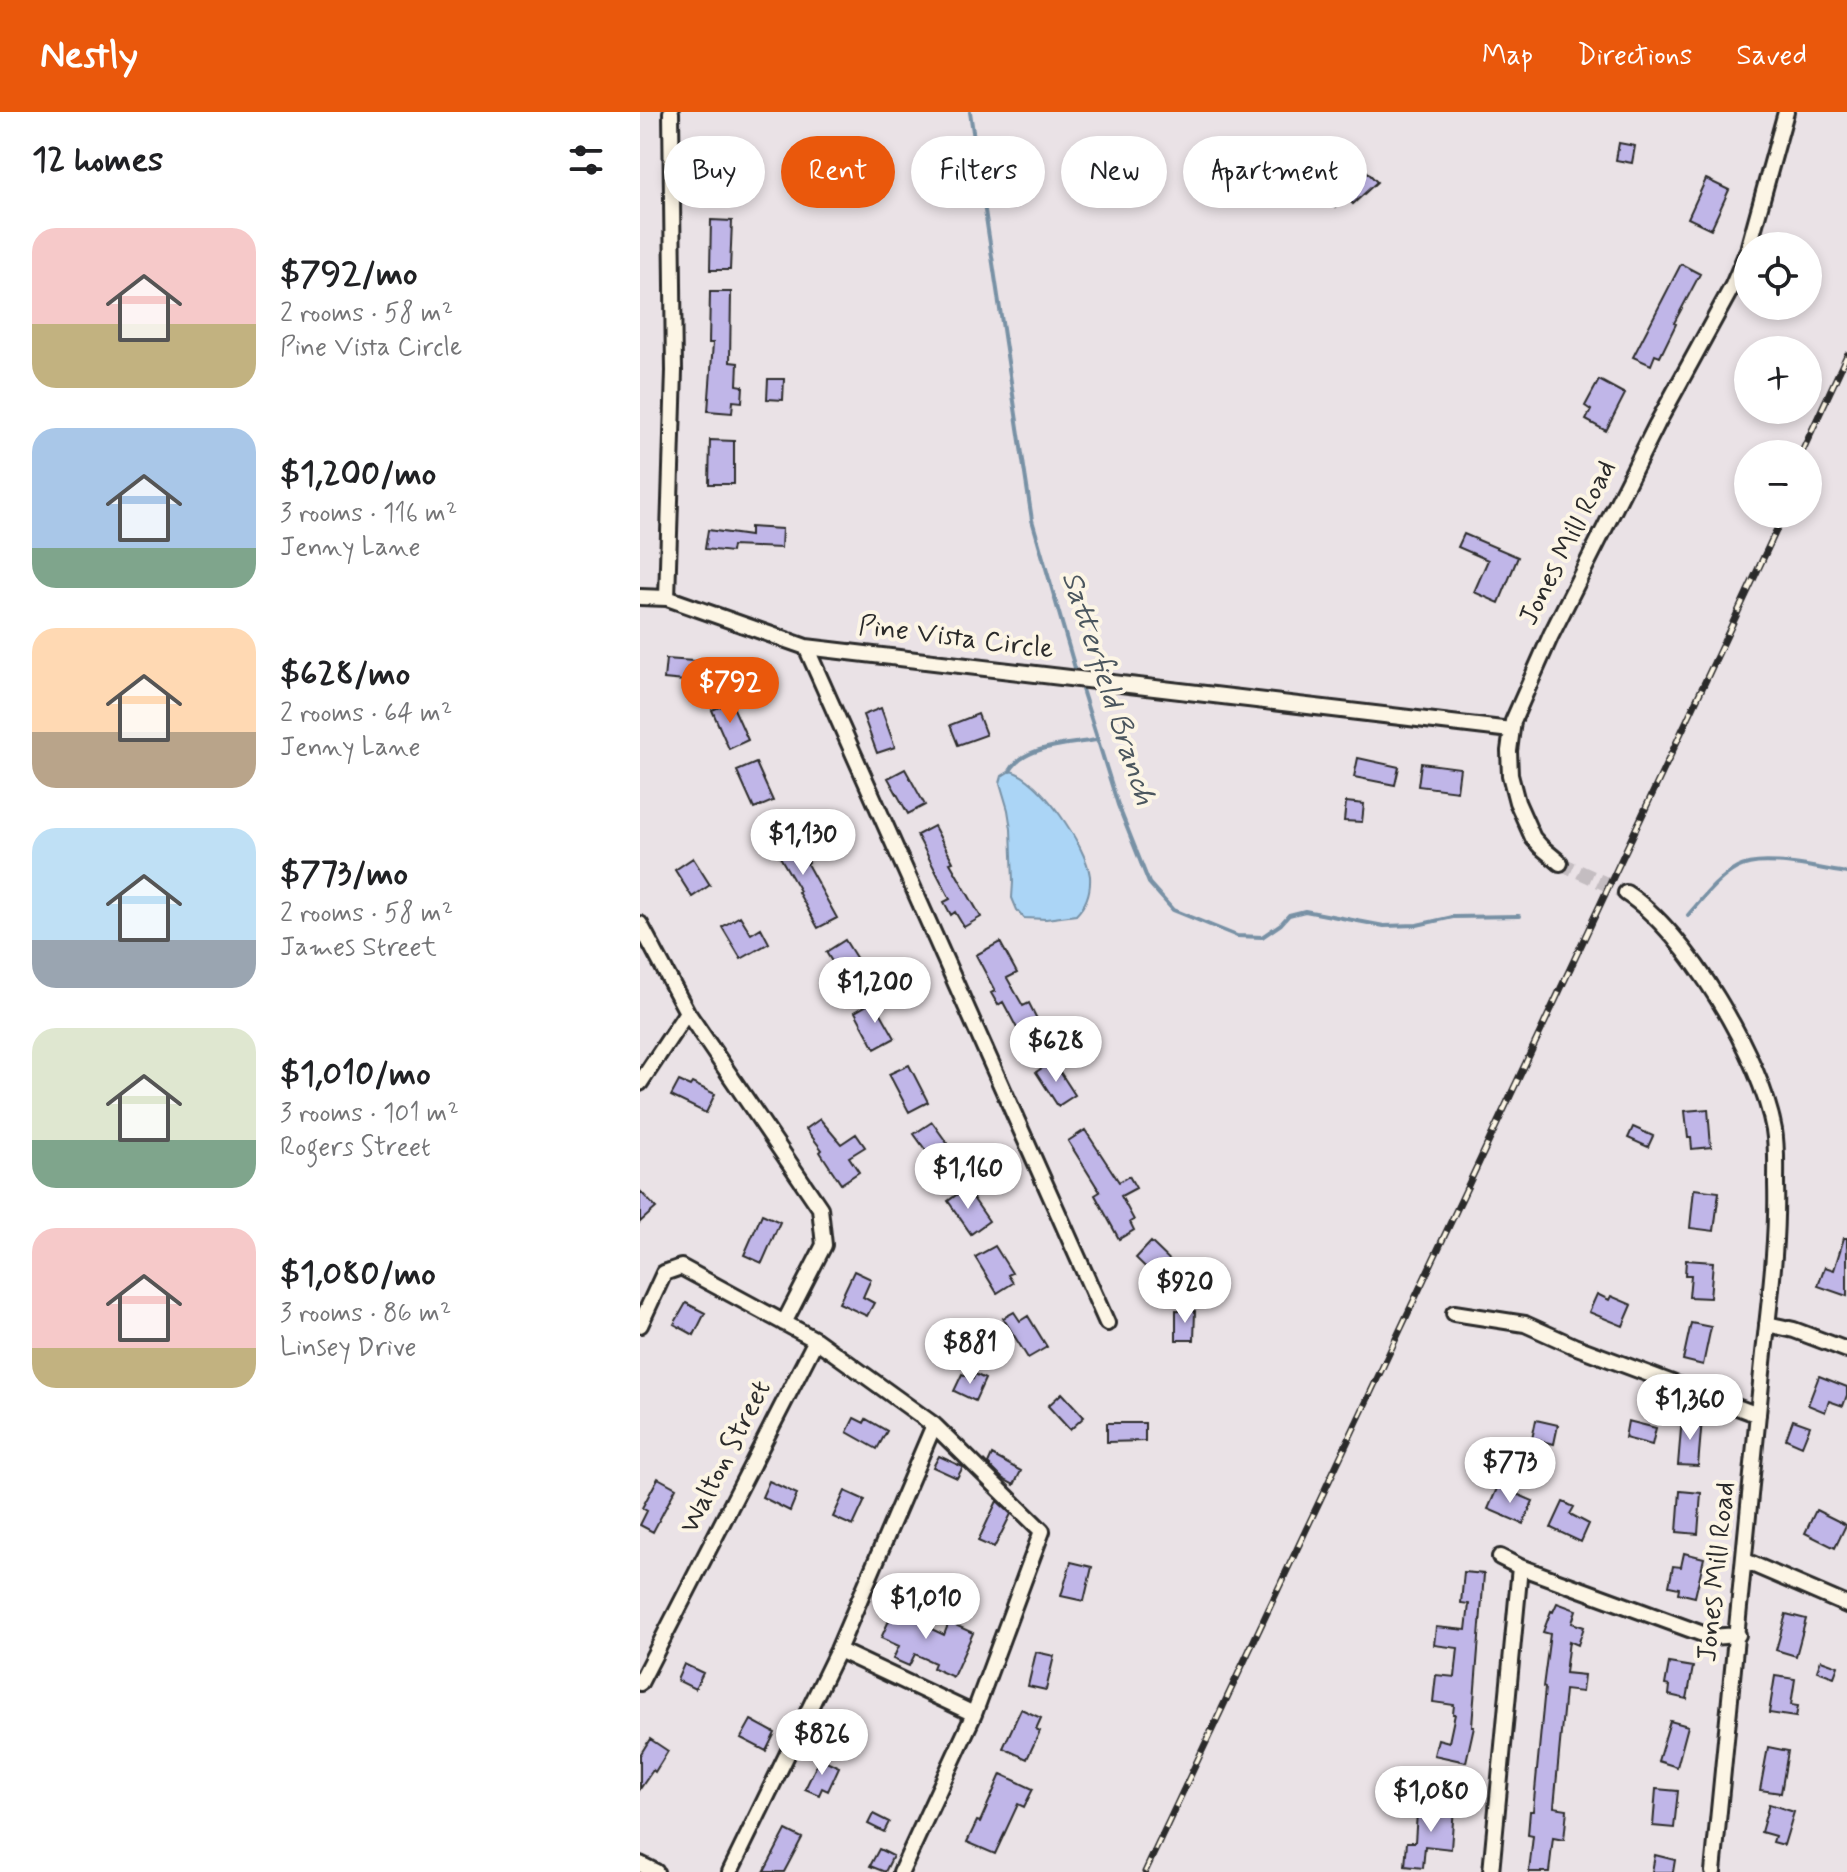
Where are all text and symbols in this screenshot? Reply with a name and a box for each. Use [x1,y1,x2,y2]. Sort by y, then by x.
text: Nestly [40,32,138,81]
text: Map [1482,38,1533,75]
text: Directions [1577,38,1692,75]
text: Saved [1736,38,1807,75]
chip: Buy [664,136,765,208]
chip: Rent [781,136,895,208]
chip: Filters [911,136,1045,208]
chip: New [1061,136,1167,208]
chip: Apartment [1183,136,1367,208]
text: 12 homes [32,138,163,183]
icon: filters [564,138,608,182]
map controls [1734,232,1822,528]
button: locate [1734,232,1822,320]
text: $792/mo [280,252,418,297]
icon: home [96,260,192,356]
text: 2 rooms · 58 m² [280,297,453,331]
text: Pine Vista Circle [280,331,462,365]
button: + [1734,336,1822,424]
button: − [1734,440,1822,528]
text: $1,200/mo [280,452,436,497]
street label: Jones Mill Road [1510,454,1626,632]
icon: home [96,460,192,556]
text: 3 rooms · 116 m² [280,497,457,531]
text: Jenny Lane [280,531,420,565]
water label: Satterfield Branch [1052,566,1164,810]
street label: Pine Vista Circle [856,608,1056,668]
text: $628/mo [280,652,410,697]
pin: $792 [683,657,777,725]
icon: home [96,660,192,756]
text: $792 [699,666,761,700]
text: 2 rooms · 64 m² [280,697,452,731]
text: Jenny Lane [280,731,420,765]
pin: $1,130 [738,809,868,877]
text: $1,130 [769,818,837,852]
text: $773/mo [280,852,408,897]
icon: home [96,860,192,956]
text: 2 rooms · 58 m² [280,897,453,931]
text: James Street [280,931,437,965]
pin: $1,200 [810,957,940,1025]
text: $1,200 [837,966,913,1000]
pin: $628 [1009,1016,1103,1084]
text: $628 [1028,1025,1084,1059]
text: $1,010/mo [280,1052,431,1097]
icon: home [96,1060,192,1156]
text: 3 rooms · 101 m² [280,1097,459,1131]
text: Rogers Street [280,1131,431,1165]
pin: $1,160 [903,1143,1033,1211]
text: $1,160 [933,1152,1003,1186]
text: $1,080/mo [280,1252,436,1297]
pin: $920 [1138,1257,1232,1325]
icon: home [96,1260,192,1356]
text: $920 [1156,1266,1214,1300]
text: 3 rooms · 86 m² [280,1297,451,1331]
pin: $881 [923,1318,1017,1386]
text: $881 [943,1327,997,1361]
text: Linsey Drive [280,1331,416,1365]
street label: Walton Street [672,1374,780,1540]
pin: $1,360 [1625,1374,1755,1442]
text: $1,360 [1655,1383,1725,1417]
pin: $773 [1463,1437,1557,1505]
text: $773 [1483,1446,1537,1480]
street label: Jones Mill Road [1689,1480,1745,1664]
pin: $1,010 [861,1573,991,1641]
text: $1,010 [890,1582,962,1616]
pin: $826 [775,1709,869,1777]
text: $826 [794,1718,850,1752]
pin: $1,080 [1366,1766,1496,1834]
text: $1,080 [1393,1775,1469,1809]

